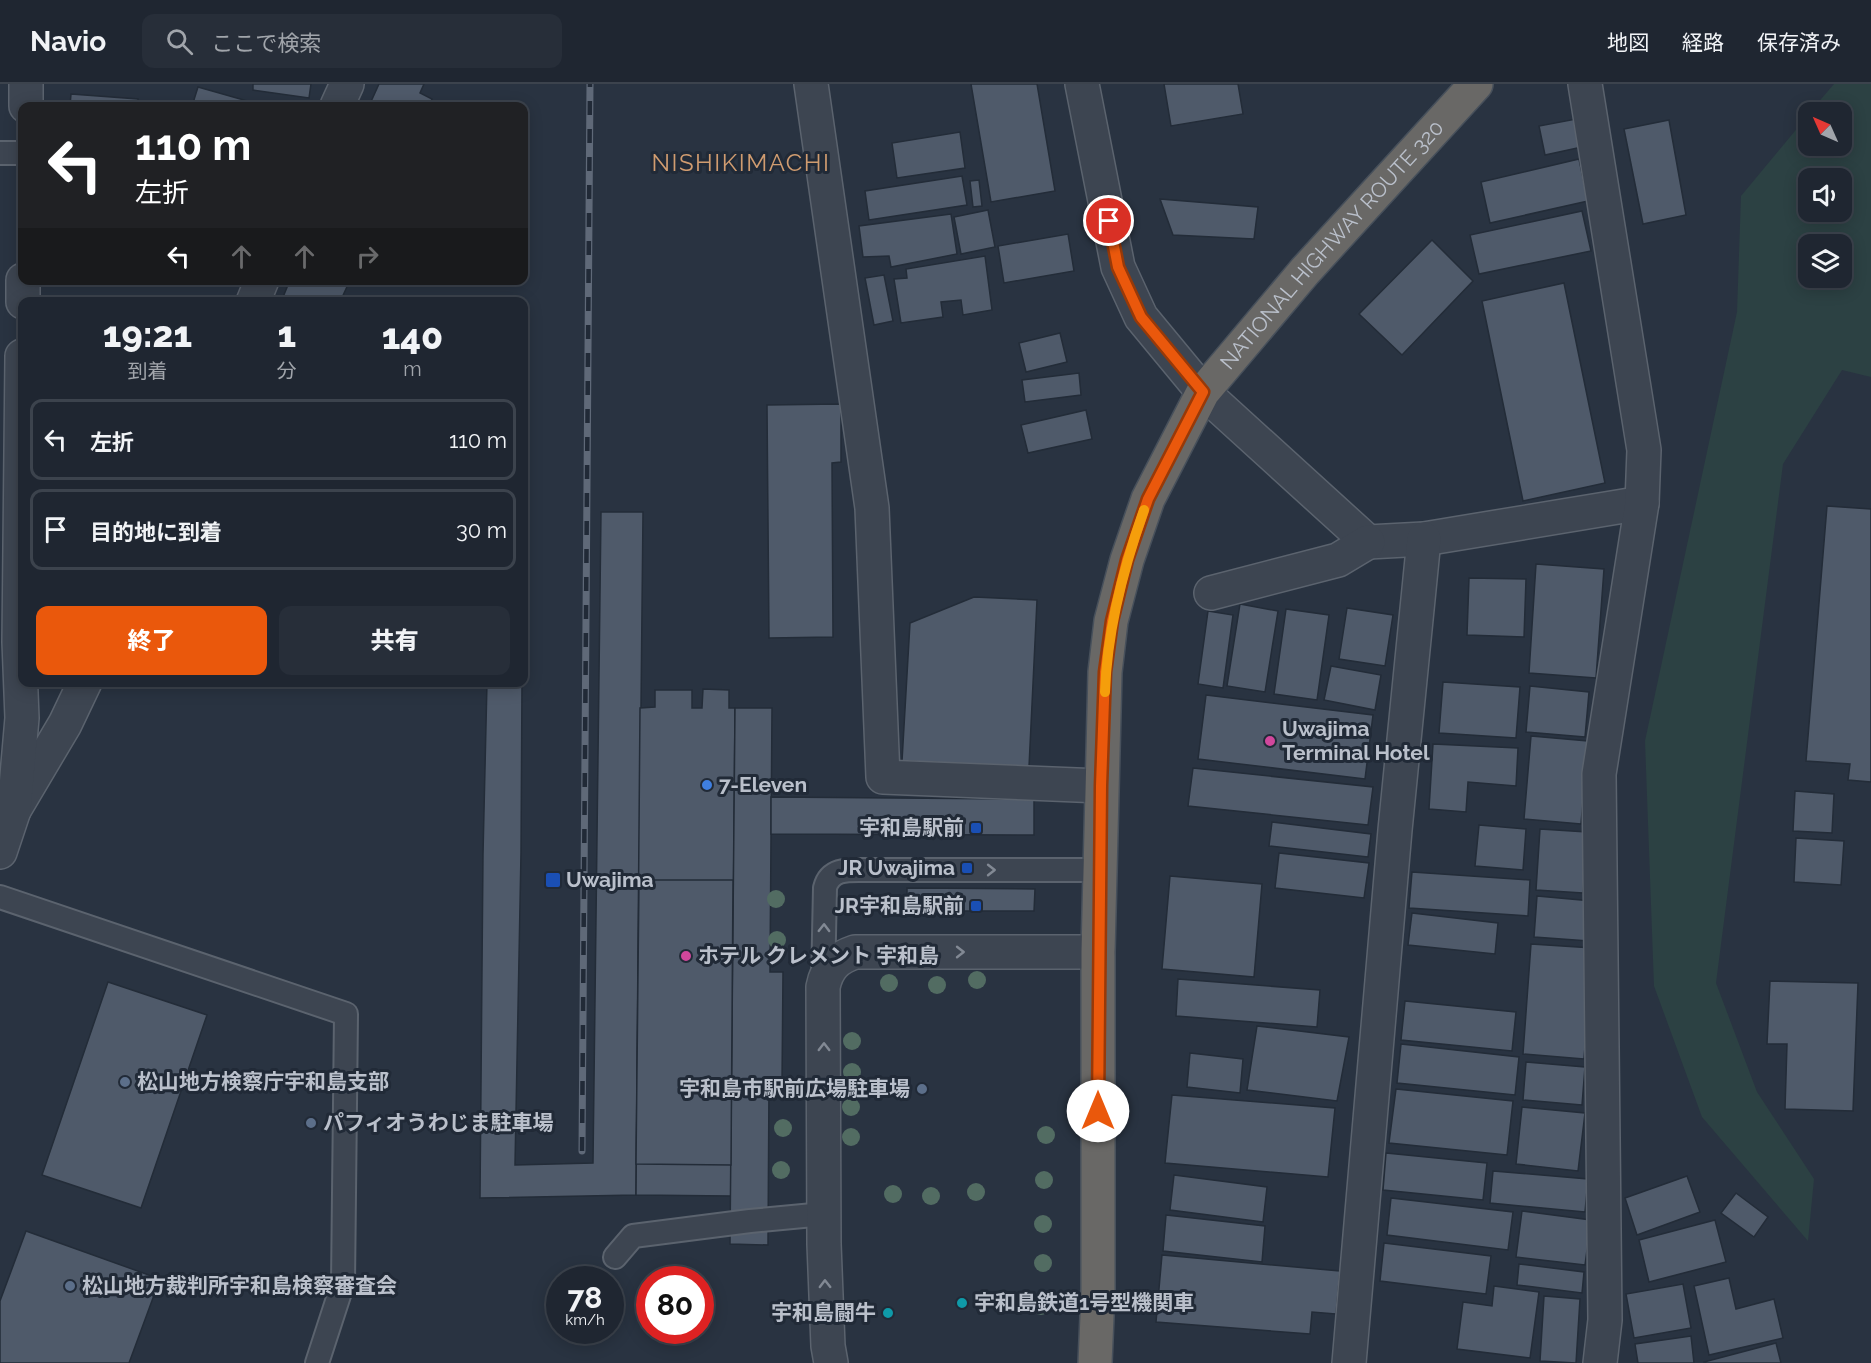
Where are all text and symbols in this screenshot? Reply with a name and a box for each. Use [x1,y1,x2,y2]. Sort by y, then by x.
search box [142,14,562,68]
text: Navio [30,25,106,58]
icon: search [163,25,196,58]
text: ここで検索 [211,30,321,56]
text: 地図 [1607,30,1649,55]
text: 経路 [1682,30,1724,55]
text: 保存済み [1757,30,1841,55]
north arrow [1798,102,1852,156]
map controls [1798,102,1852,288]
street label: NATIONAL HIGHWAY ROUTE 320 [1215,115,1449,374]
text: 110 m [135,121,251,170]
icon: left [36,126,114,204]
district label: NISHIKIMACHI [652,148,830,177]
button: sound [1798,168,1852,222]
text: 左折 [135,177,189,208]
pin [1083,195,1134,246]
icon: arrive [1092,204,1125,237]
button: layers [1798,234,1852,288]
icon: left [162,240,195,273]
icon: ahead [225,240,258,273]
icon: ahead [288,240,321,273]
icon: right [351,240,384,273]
text: 19:21 [103,313,192,355]
text: 1 [278,313,296,355]
text: 140 [382,315,443,357]
text: m [403,357,422,381]
text: 到着 [127,359,167,383]
text: 分 [277,359,297,383]
icon: left [39,423,72,456]
text: 110 m [449,427,507,453]
text: 左折 [90,429,134,455]
icon: arrive [39,513,72,546]
text: 30 m [456,517,507,543]
text: 目的地に到着 [90,519,222,545]
button: 終了 [36,606,267,675]
button: 共有 [279,606,510,675]
place label: Uwajima Terminal Hotel [1282,716,1430,765]
marker: Uwajima Terminal Hotel [1263,734,1277,748]
place label: 7-Eleven [719,772,807,797]
marker: 7-Eleven [700,778,714,792]
place label: 宇和島駅前 [859,815,964,840]
marker: 宇和島駅前 [969,821,983,835]
place label: JR Uwajima [838,855,955,880]
marker: JR Uwajima [960,861,974,875]
one-way arrow [987,864,996,876]
place label: Uwajima [566,867,654,892]
marker: Uwajima [544,871,562,889]
place label: JR宇和島駅前 [835,893,964,918]
marker: JR宇和島駅前 [969,899,983,913]
one-way arrow [818,924,830,933]
place label: ホテル クレメント 宇和島 [698,943,939,968]
one-way arrow [955,946,964,958]
marker: ホテル クレメント 宇和島 [679,949,693,963]
one-way arrow [818,1042,830,1051]
place label: 松山地方検察庁宇和島支部 [137,1069,389,1094]
marker: 松山地方検察庁宇和島支部 [118,1075,132,1089]
place label: 宇和島市駅前広場駐車場 [679,1076,910,1101]
position arrow [1066,1079,1130,1143]
marker: 宇和島市駅前広場駐車場 [915,1082,929,1096]
place label: パフィオうわじま駐車場 [323,1110,554,1135]
marker: パフィオうわじま駐車場 [304,1116,318,1130]
speed limit sign: 80 [636,1266,714,1344]
place label: 松山地方裁判所宇和島検察審査会 [82,1273,397,1298]
marker: 松山地方裁判所宇和島検察審査会 [63,1279,77,1293]
one-way arrow [818,1279,831,1288]
text: 78 [568,1280,602,1315]
place label: 宇和島鉄道1号型機関車 [974,1290,1194,1315]
marker: 宇和島鉄道1号型機関車 [955,1296,969,1310]
place label: 宇和島闘牛 [771,1300,876,1325]
marker: 宇和島闘牛 [881,1306,895,1320]
text: km/h [565,1311,605,1329]

